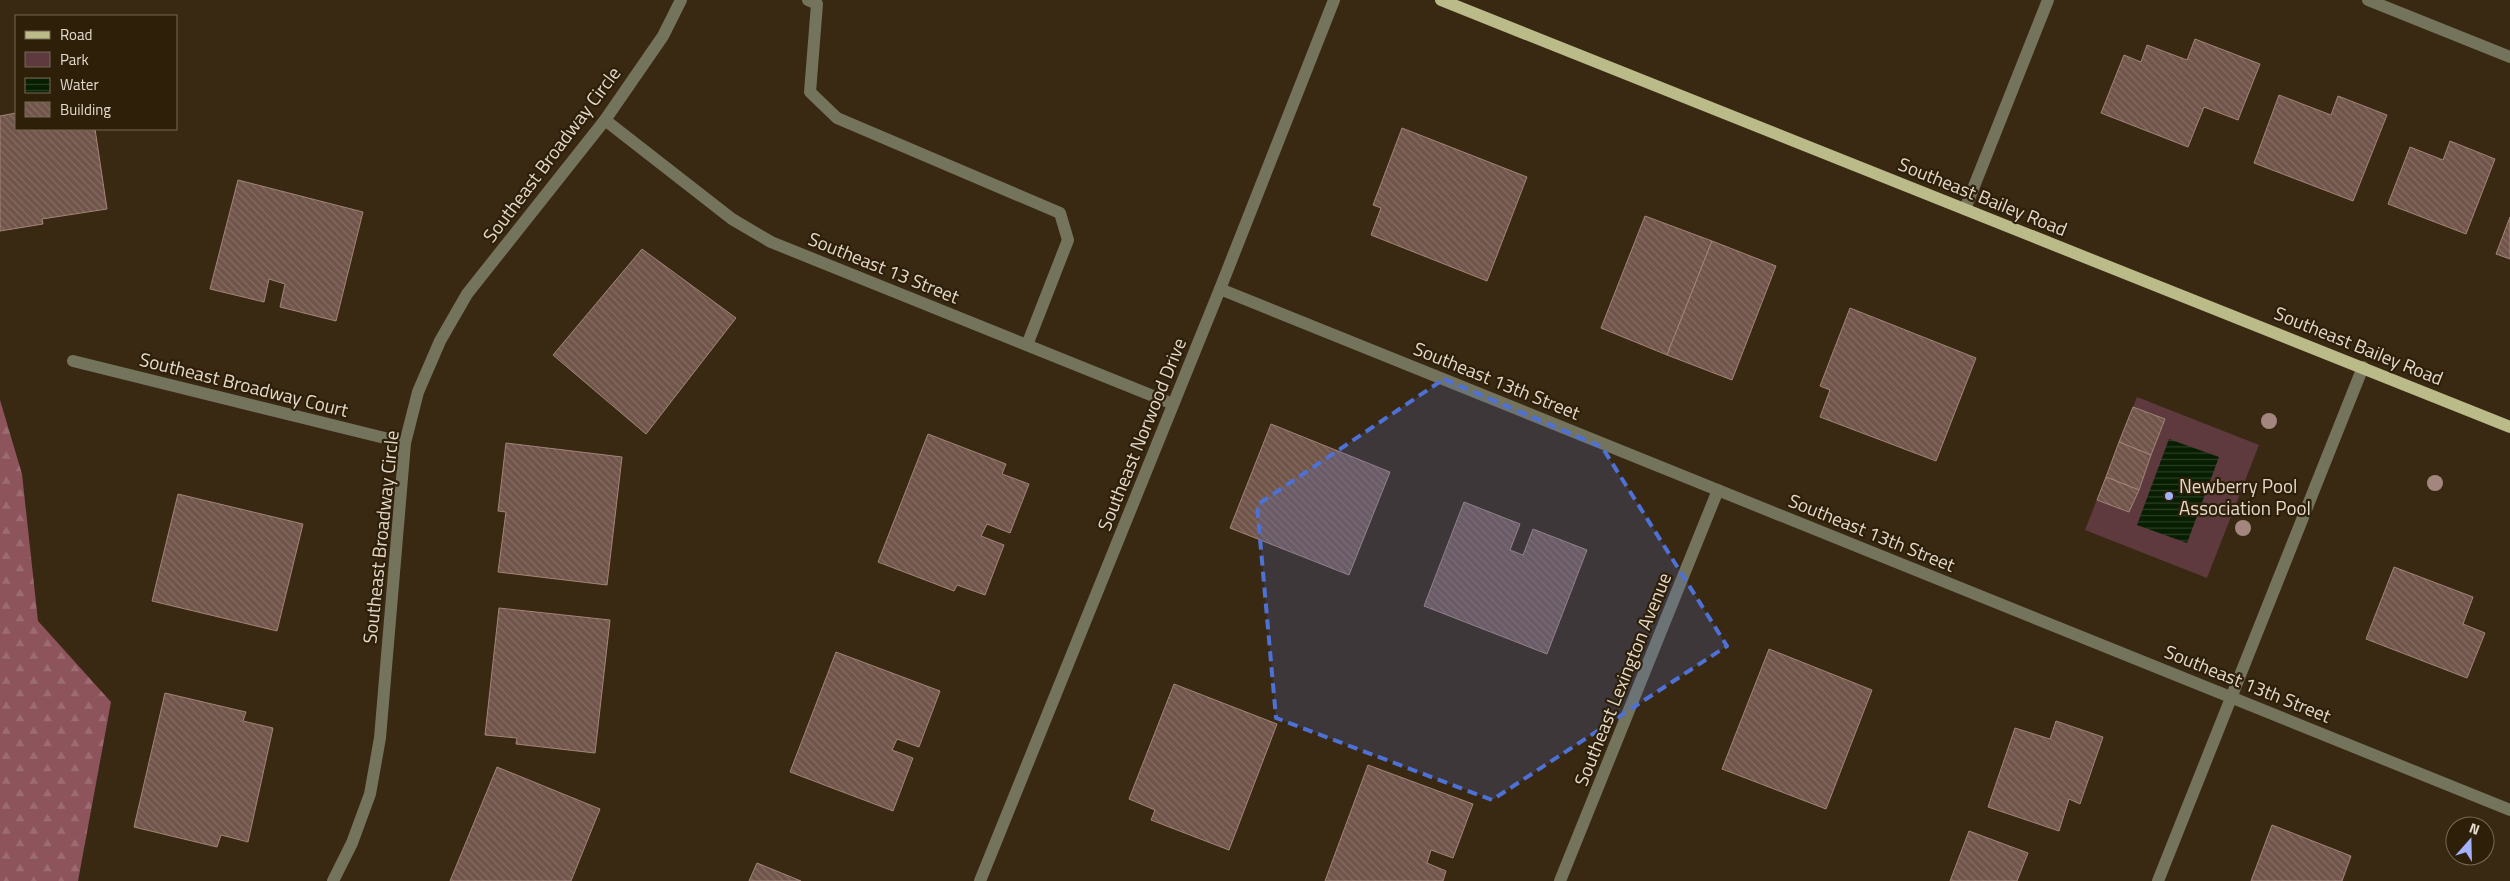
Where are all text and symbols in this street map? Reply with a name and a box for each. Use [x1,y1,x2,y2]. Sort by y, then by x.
legend [15,15,178,130]
text: Road [60,23,92,46]
text: Park [60,48,89,71]
street label: Southeast Broadway Circle [475,60,627,248]
text: Water [60,73,99,96]
text: Building [60,98,111,121]
street label: Southeast Bailey Road [1894,149,2072,243]
street label: Southeast 13 Street [804,223,964,311]
street label: Southeast Bailey Road [2270,298,2448,392]
street label: Southeast Norwood Drive [1089,333,1193,535]
street label: Southeast 13th Street [1409,333,1585,427]
street label: Southeast Broadway Court [136,344,352,424]
street label: Southeast Broadway Circle [354,429,406,645]
place label: Newberry Pool Association Pool [2179,471,2311,522]
street label: Southeast 13th Street [1784,485,1960,579]
marker: Newberry Pool Association Pool [2163,490,2175,502]
street label: Southeast Lexington Avenue [1566,568,1678,790]
street label: Southeast 13th Street [2160,636,2336,730]
north arrow [2445,816,2495,866]
text: N [2466,817,2483,840]

